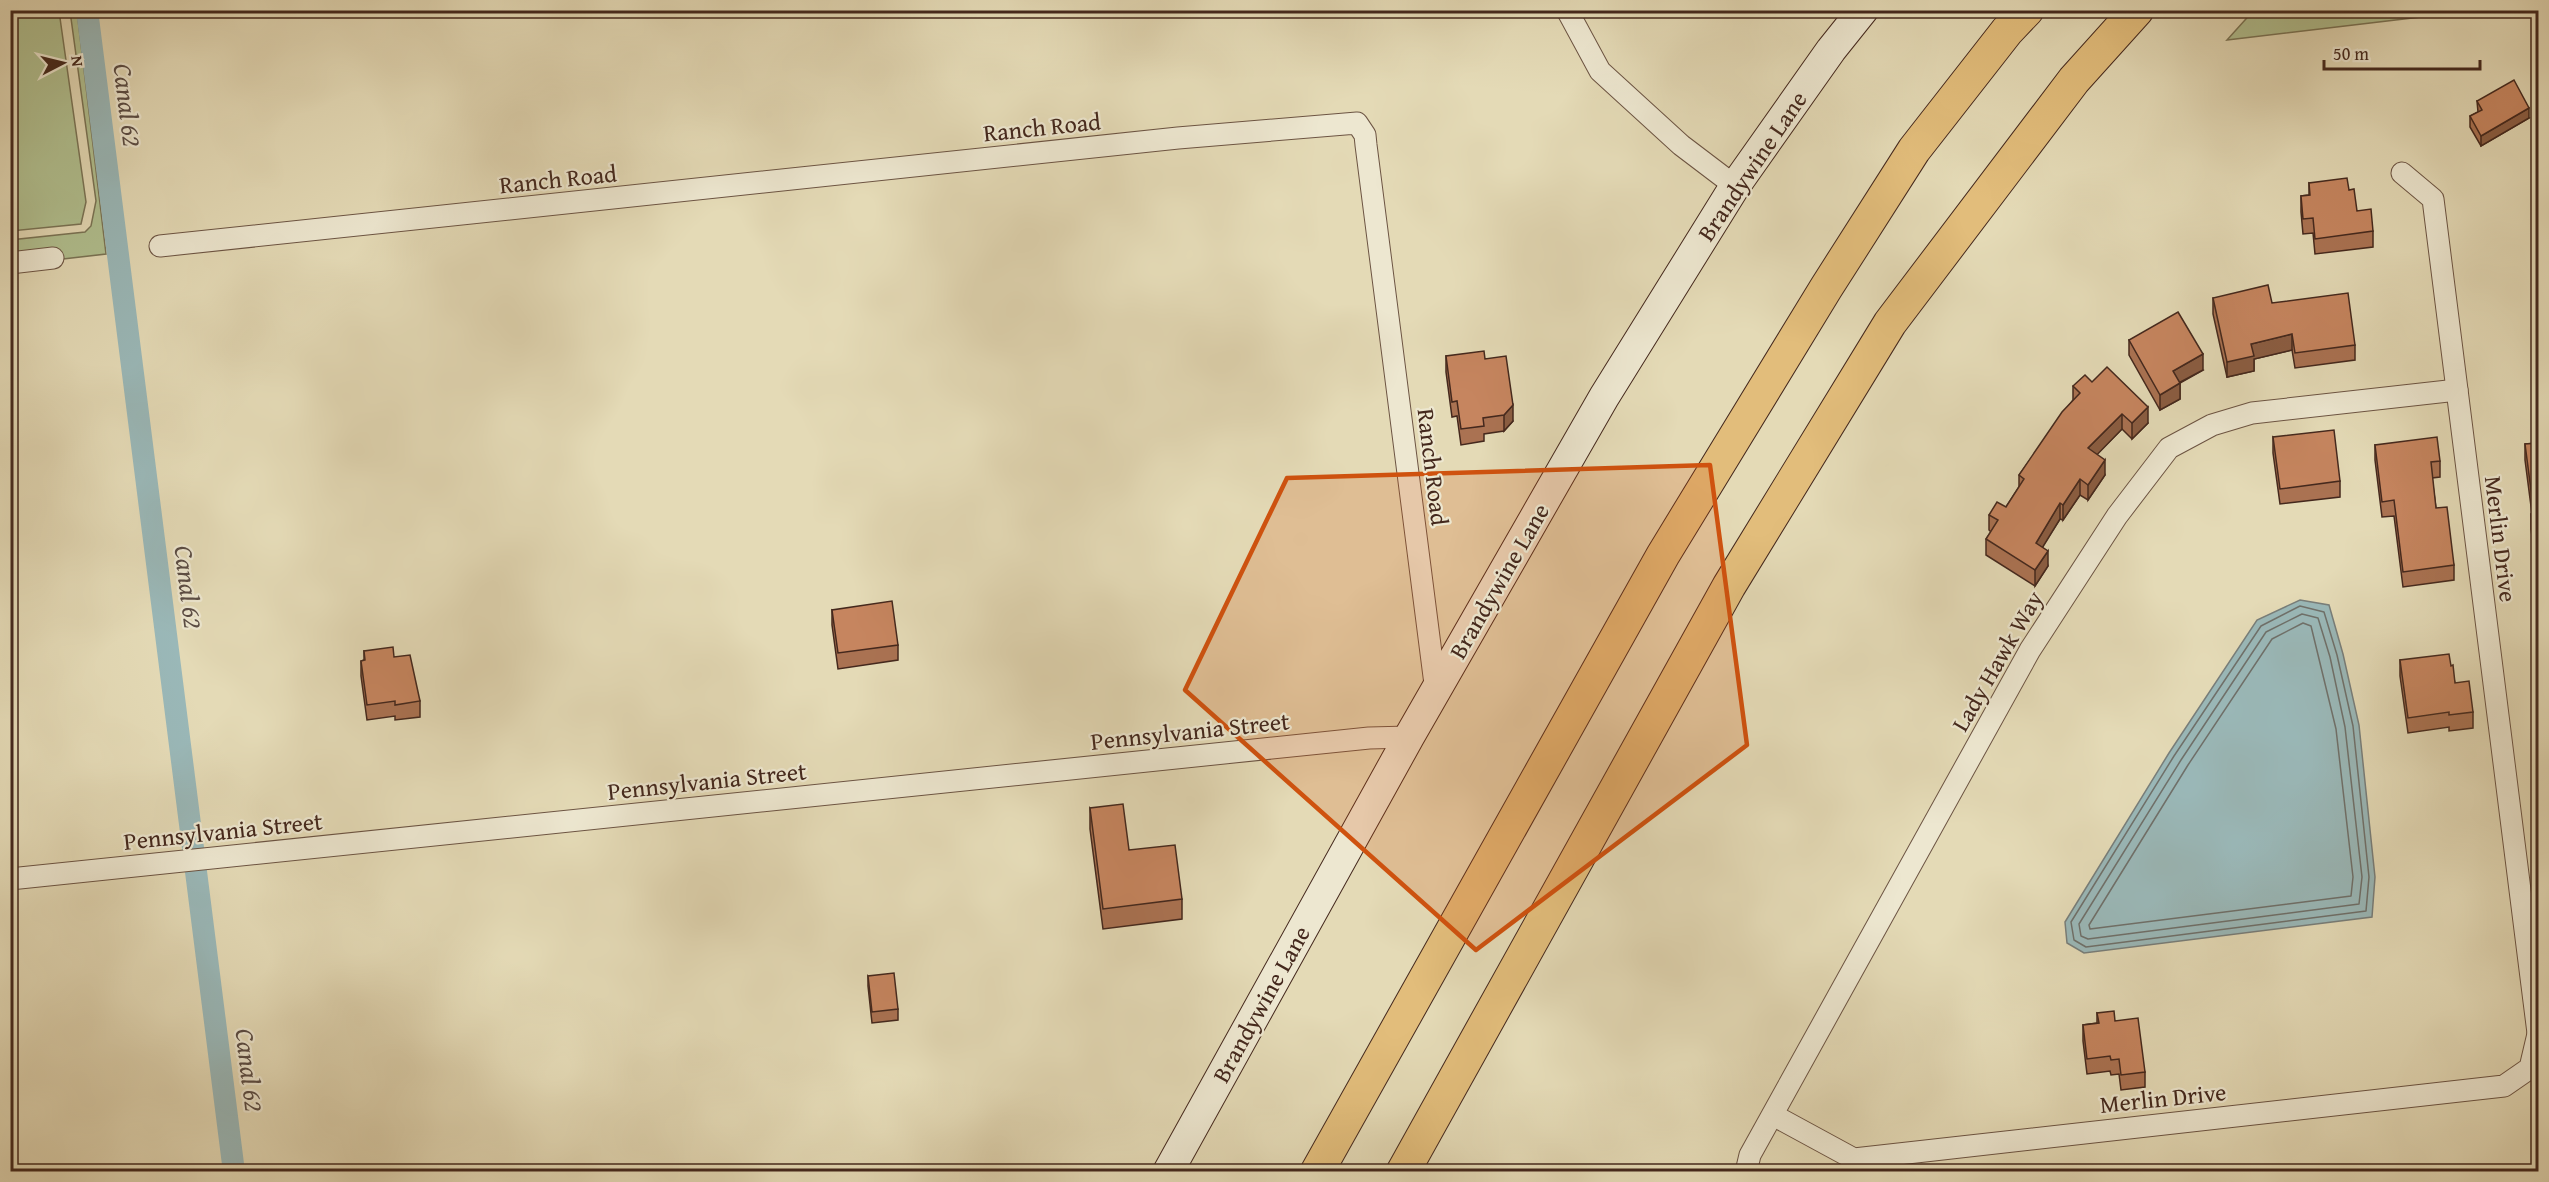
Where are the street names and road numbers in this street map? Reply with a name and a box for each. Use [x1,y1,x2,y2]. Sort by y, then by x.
street label: Brandywine Lane [1689,84,1815,248]
street label: Ranch Road [982,103,1103,151]
street label: Ranch Road [498,155,619,203]
street label: Ranch Road [1408,406,1458,528]
street label: Merlin Drive [2476,474,2526,604]
street label: Brandywine Lane [1440,497,1558,665]
street label: Lady Hawk Way [1943,584,2051,738]
street label: Pennsylvania Street [1089,703,1292,759]
street label: Pennsylvania Street [606,753,809,809]
street label: Pennsylvania Street [122,803,325,859]
street label: Brandywine Lane [1203,919,1319,1089]
street label: Merlin Drive [2098,1074,2228,1122]

